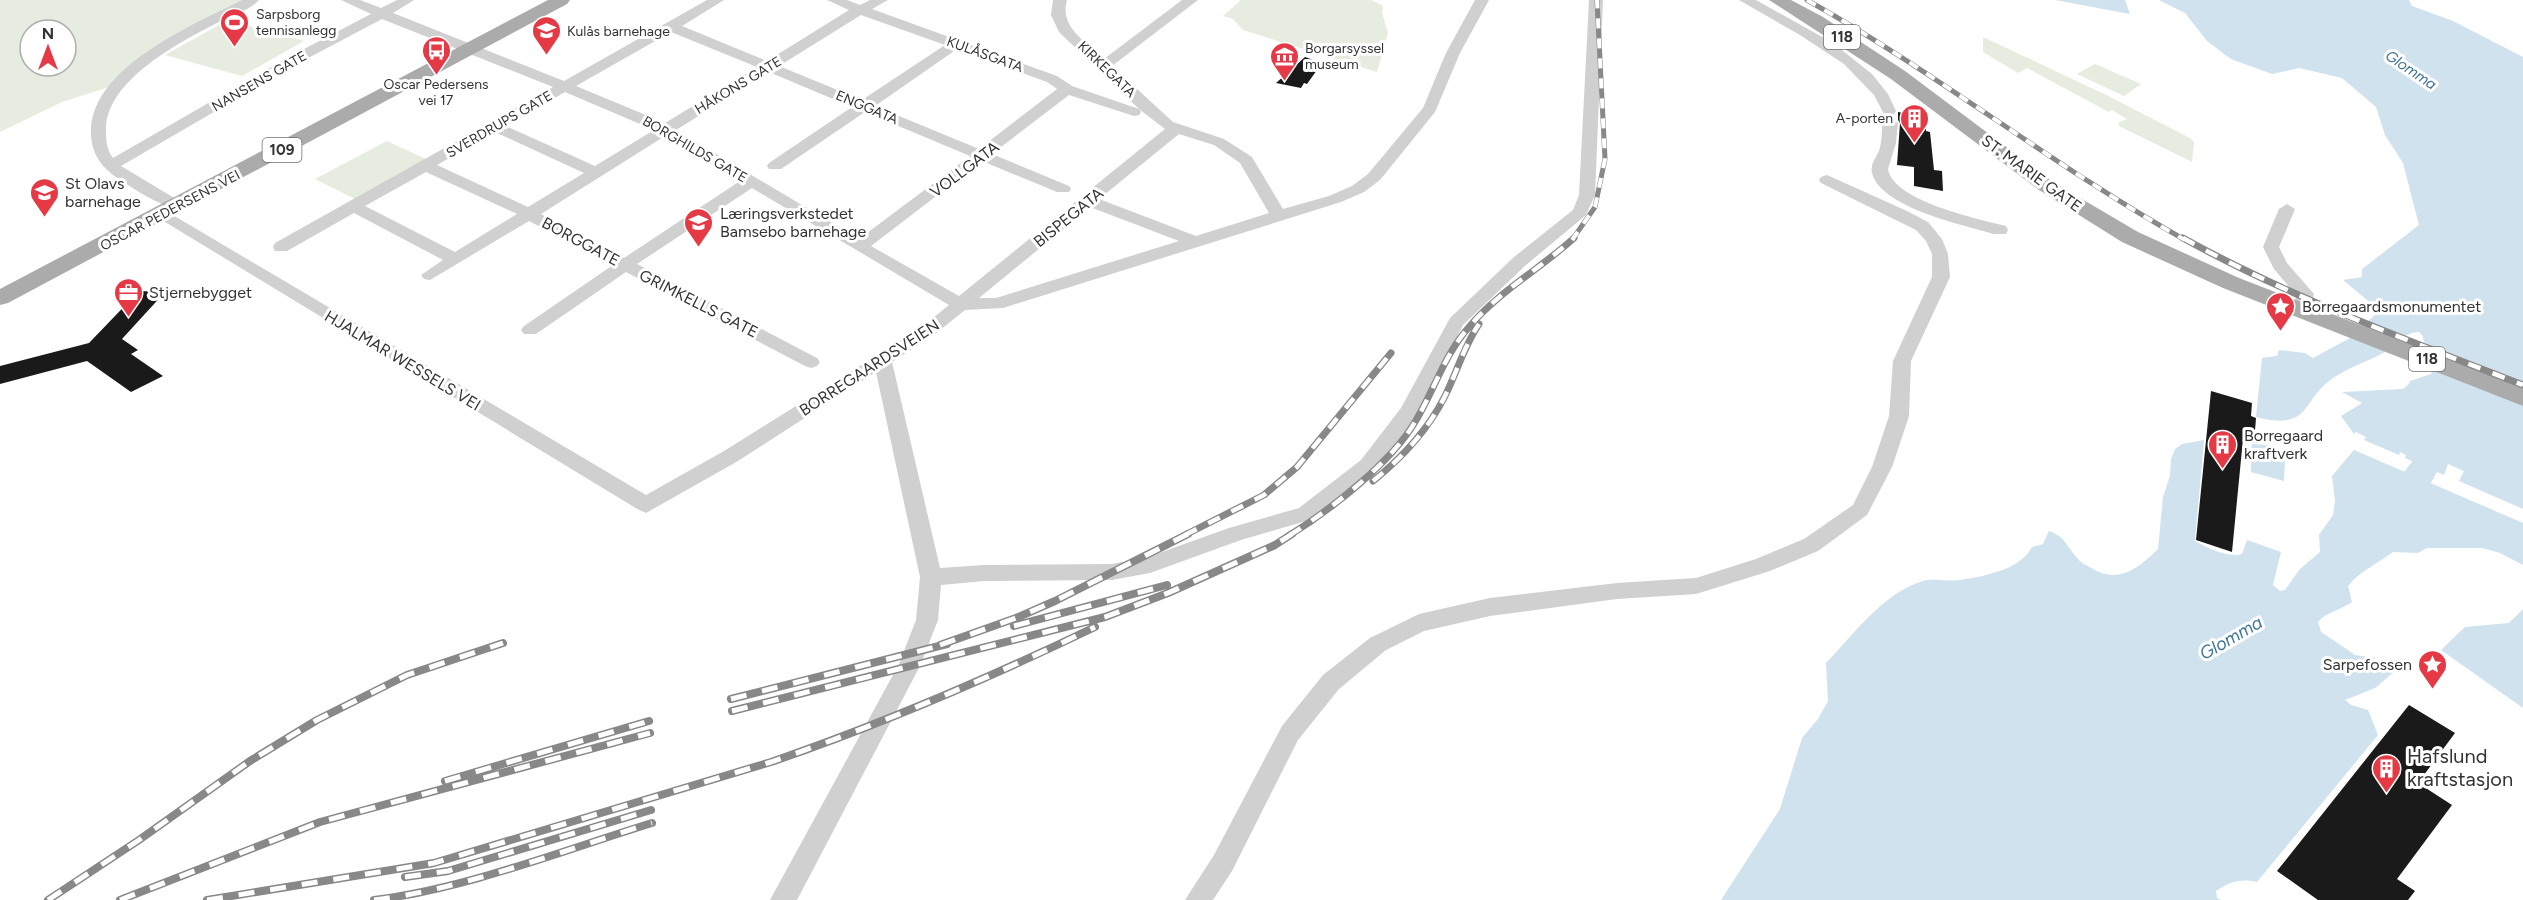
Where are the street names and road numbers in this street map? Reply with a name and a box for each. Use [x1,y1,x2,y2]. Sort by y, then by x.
road number: 118 [1824,25,1860,49]
street label: KULÅSGATA [944,33,1026,76]
street label: KIRKEGATA [1074,38,1140,102]
street label: NANSENS GATE [209,47,310,115]
street label: HÅKONS GATE [692,53,785,118]
street label: SVERDRUPS GATE [443,87,555,162]
street label: ENGGATA [833,87,901,128]
street label: BORGHILDS GATE [639,113,750,186]
street label: ST. MARIE GATE [1978,131,2085,216]
street label: VOLLGATA [926,137,1003,201]
road number: 109 [262,138,302,162]
street label: OSCAR PEDERSENS VEI [97,166,243,255]
street label: BISPEGATA [1030,183,1107,251]
street label: BORGGATE [539,213,623,270]
street label: GRIMKELLS GATE [636,265,761,342]
street label: HJALMAR WESSELS VEI [321,306,484,415]
street label: BORREGAARDSVEIEN [796,315,943,420]
road number: 118 [2409,347,2445,371]

